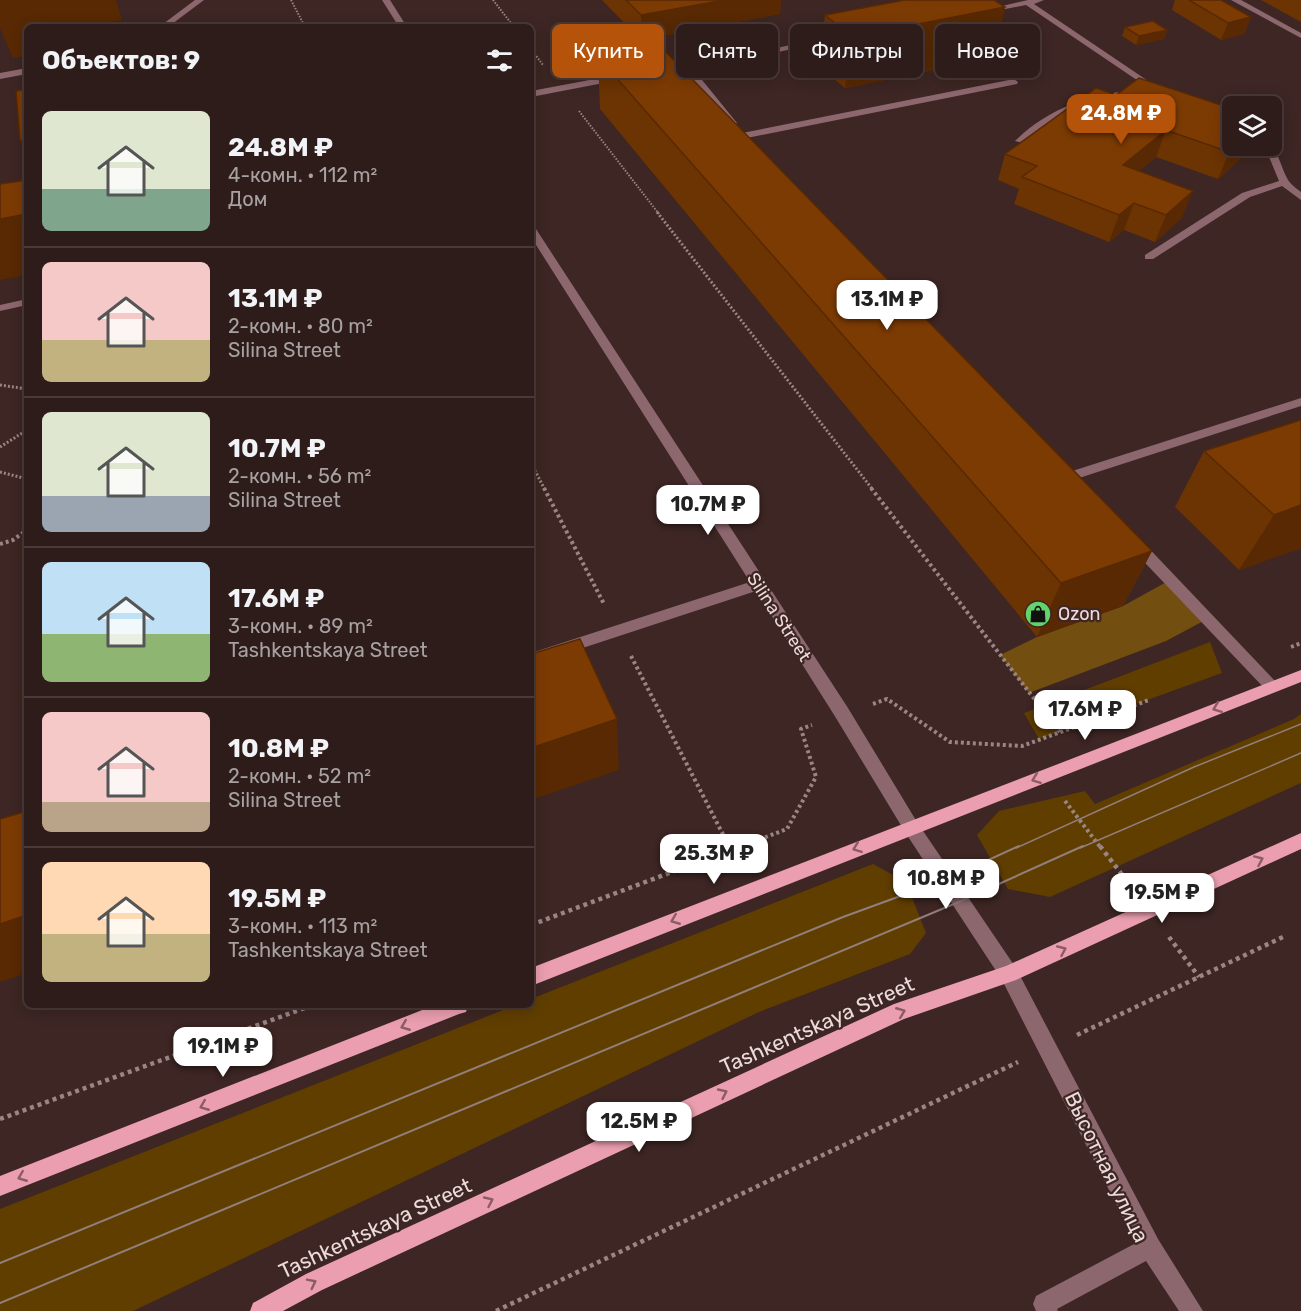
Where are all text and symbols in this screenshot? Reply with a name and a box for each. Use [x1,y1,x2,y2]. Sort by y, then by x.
chip: Купить [552,24,664,78]
chip: Снять [676,24,778,78]
chip: Фильтры [790,24,923,78]
chip: Новое [935,24,1040,78]
icon: filters [483,44,516,77]
text: Объектов: 9 [42,45,200,76]
pin: 24.8M ₽ [1066,94,1176,145]
map controls [1222,96,1282,156]
button: layers [1222,96,1282,156]
text: 24.8M ₽ [1081,101,1161,125]
text: 24.8M ₽ [228,132,333,163]
icon: home [90,135,162,207]
text: 4-комн. · 112 m² [228,163,377,187]
text: Дом [228,187,267,211]
pin: 13.1M ₽ [832,280,942,331]
text: 13.1M ₽ [228,283,323,314]
icon: home [90,286,162,358]
text: 13.1M ₽ [851,287,923,311]
text: 2-комн. · 80 m² [228,314,373,338]
text: Silina Street [228,338,341,362]
text: 10.7M ₽ [228,433,326,464]
icon: home [90,436,162,508]
text: 2-комн. · 56 m² [228,464,371,488]
pin: 10.7M ₽ [653,485,763,536]
text: Silina Street [228,488,341,512]
text: 10.7M ₽ [670,492,746,516]
street label: Silina Street [742,568,816,666]
text: 17.6M ₽ [228,583,324,614]
icon: home [90,586,162,658]
shop icon: Ozon [1023,599,1053,629]
place label: Ozon [1058,603,1100,625]
text: 3-комн. · 89 m² [228,614,373,638]
text: Tashkentskaya Street [228,638,428,662]
pin: 17.6M ₽ [1030,690,1140,741]
text: 17.6M ₽ [1048,697,1122,721]
one-way arrow [1213,701,1224,713]
text: 10.8M ₽ [228,733,329,764]
icon: home [90,736,162,808]
text: 2-комн. · 52 m² [228,764,371,788]
one-way arrow [1031,772,1042,784]
text: Silina Street [228,788,341,812]
pin: 25.3M ₽ [659,834,769,885]
text: 25.3M ₽ [674,841,754,865]
one-way arrow [852,841,862,854]
one-way arrow [1252,856,1263,868]
pin: 10.8M ₽ [891,859,1001,910]
text: 10.8M ₽ [907,866,985,890]
pin: 19.5M ₽ [1107,873,1217,924]
text: 19.5M ₽ [1124,880,1200,904]
text: 19.5M ₽ [228,883,326,914]
icon: home [90,886,162,958]
one-way arrow [670,913,681,925]
text: 3-комн. · 113 m² [228,914,377,938]
text: Tashkentskaya Street [228,938,428,962]
one-way arrow [1056,945,1067,957]
street label: Tashkentskaya Street [716,971,918,1079]
one-way arrow [894,1007,905,1019]
one-way arrow [400,1019,411,1032]
pin: 19.1M ₽ [168,1027,278,1078]
text: 19.1M ₽ [187,1034,259,1058]
one-way arrow [717,1088,728,1100]
street label: Высотная улица [1060,1088,1154,1246]
one-way arrow [199,1099,210,1111]
pin: 12.5M ₽ [584,1102,694,1153]
text: 12.5M ₽ [601,1109,677,1133]
one-way arrow [18,1170,28,1183]
street label: Tashkentskaya Street [275,1172,475,1284]
one-way arrow [482,1196,493,1208]
one-way arrow [306,1279,316,1290]

